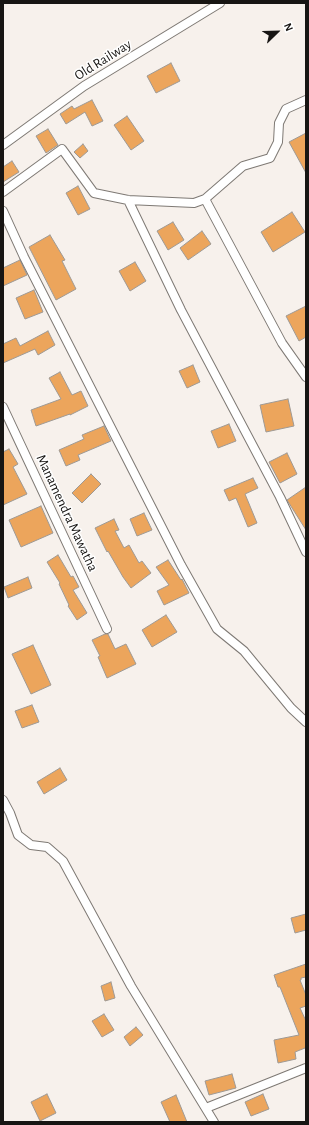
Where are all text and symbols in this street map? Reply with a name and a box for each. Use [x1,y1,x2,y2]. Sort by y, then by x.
north arrow [257,12,297,52]
text: N [282,21,295,33]
street label: Old Railway [71,36,135,84]
street label: Manamendra Mawatha [33,452,101,574]

